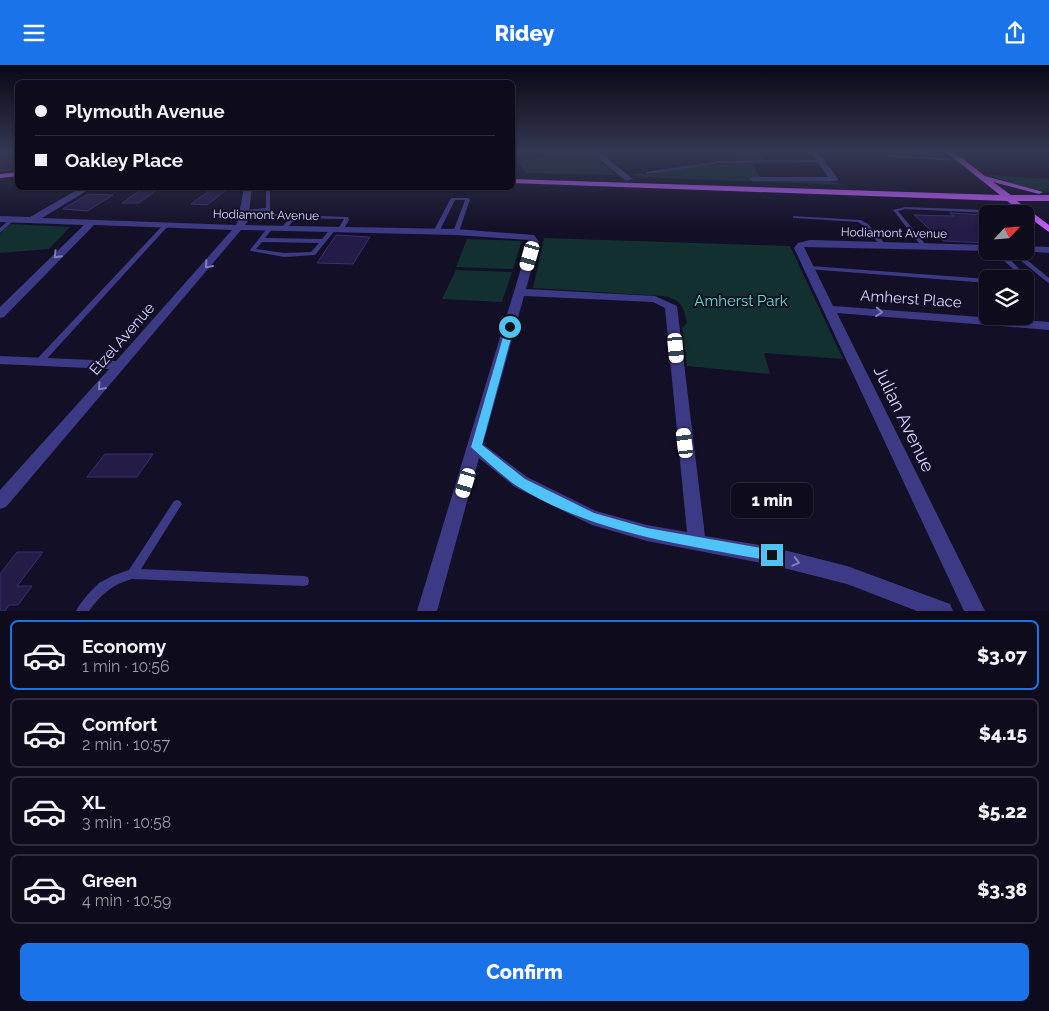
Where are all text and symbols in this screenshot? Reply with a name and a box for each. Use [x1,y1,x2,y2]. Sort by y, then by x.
icon: menu [20,19,48,47]
icon: share [1001,19,1029,47]
text: Ridey [495,20,555,46]
text: Plymouth Avenue [65,100,225,122]
text: Oakley Place [65,149,183,171]
north arrow [979,205,1034,260]
map controls [979,205,1034,325]
street label: Hodiamont Avenue [213,207,319,223]
street label: Hodiamont Avenue [841,225,947,241]
car [518,240,541,272]
one-way arrow [54,250,63,259]
one-way arrow [206,259,214,268]
button: layers [979,270,1034,325]
street label: Amherst Place [860,286,962,312]
park label: Amherst Park [694,292,788,310]
street label: Etzel Avenue [86,299,158,379]
one-way arrow [875,307,883,318]
route start [499,316,521,338]
car [667,332,684,364]
street label: Julian Avenue [870,362,939,476]
one-way arrow [98,382,107,391]
car [675,427,694,459]
car [454,466,477,500]
callout: 1 min [731,483,813,517]
text: 1 min [751,491,793,510]
route end [761,544,783,566]
one-way arrow [792,556,801,567]
icon: car [22,633,67,678]
text: Economy [82,635,166,657]
text: $3.07 [977,644,1027,666]
text: 1 min · 10:56 [82,657,170,676]
icon: car [22,711,67,756]
text: Comfort [82,713,157,735]
text: $4.15 [979,722,1027,744]
text: 2 min · 10:57 [82,735,170,754]
icon: car [22,789,67,834]
text: XL [82,791,105,813]
text: $5.22 [978,800,1027,822]
text: 3 min · 10:58 [82,813,171,832]
icon: car [22,867,67,912]
text: Green [82,869,137,891]
text: $3.38 [977,878,1027,900]
text: 4 min · 10:59 [82,891,171,910]
button: Confirm [20,943,1029,1001]

